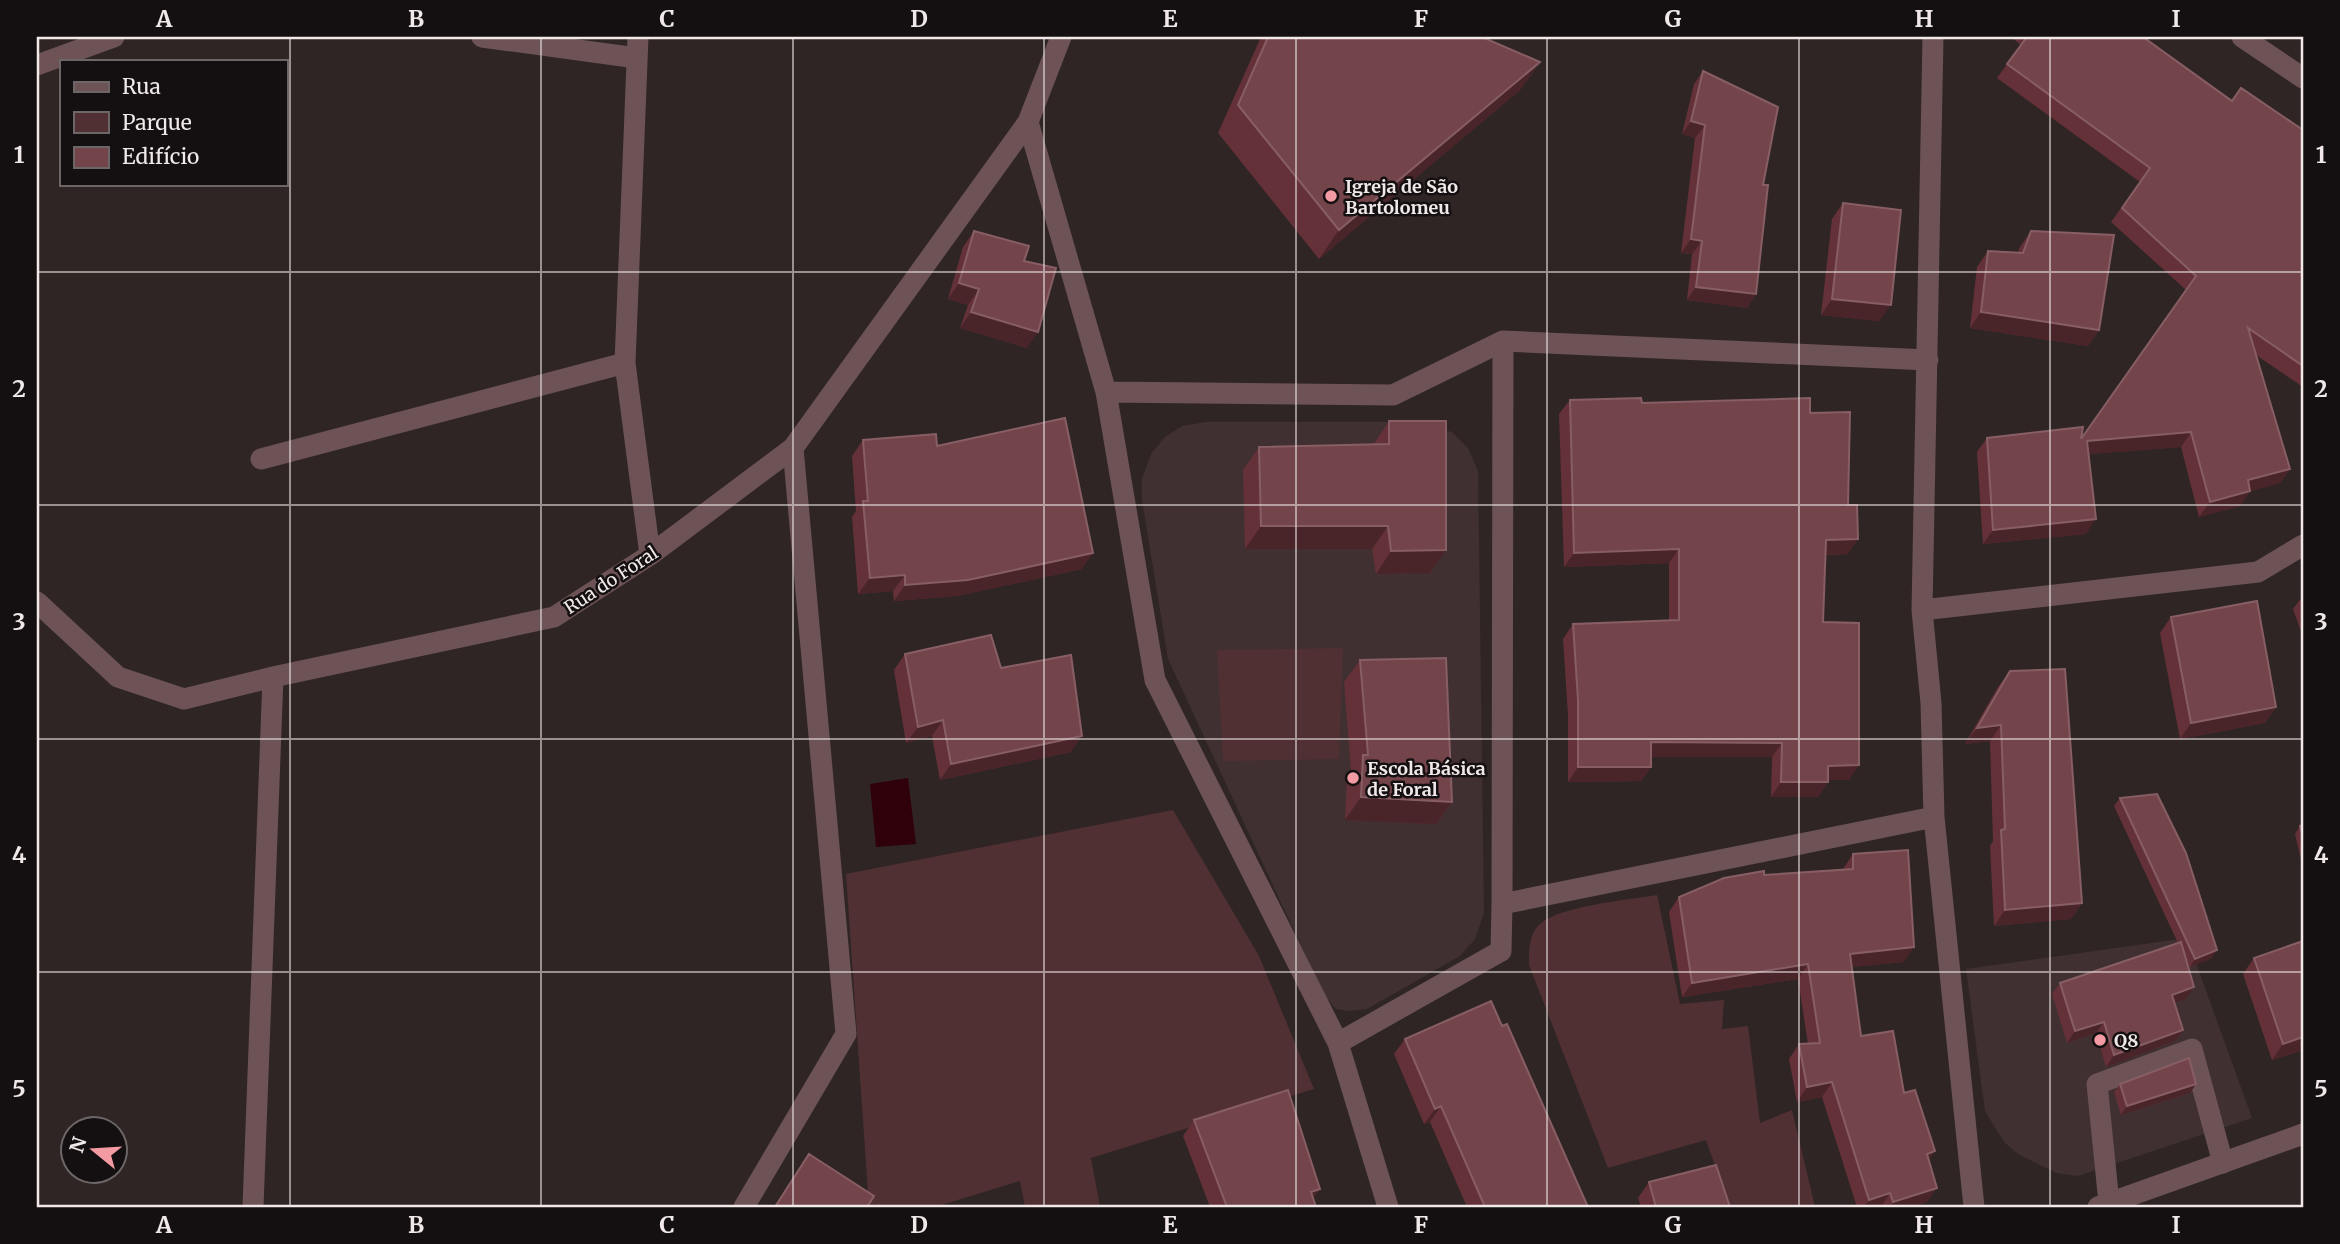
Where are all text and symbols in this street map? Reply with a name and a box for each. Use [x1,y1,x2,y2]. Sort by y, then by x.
text: A [155,4,173,33]
text: B [408,4,424,33]
text: C [659,4,675,33]
text: D [910,4,928,33]
text: E [1162,4,1178,33]
text: F [1414,4,1428,33]
text: G [1665,4,1682,33]
text: H [1915,4,1934,33]
text: I [2171,4,2181,33]
legend [60,60,287,186]
text: Rua [122,73,161,100]
text: Parque [122,109,192,136]
text: 1 [14,140,25,169]
text: 1 [2316,140,2327,169]
text: Edifício [122,143,199,170]
place label: Igreja de São Bartolomeu [1345,175,1458,219]
marker: Igreja de São Bartolomeu [1323,188,1339,204]
text: 2 [12,374,26,403]
text: 2 [2314,374,2328,403]
street label: Rua do Foral [560,541,663,619]
text: 3 [12,607,26,636]
text: 3 [2314,607,2328,636]
place label: Escola Básica de Foral [1367,757,1485,801]
marker: Escola Básica de Foral [1345,770,1361,786]
text: 4 [12,840,27,869]
text: 4 [2314,840,2329,869]
place label: Q8 [2114,1029,2138,1052]
marker: Q8 [2092,1032,2108,1048]
text: 5 [12,1074,26,1103]
text: 5 [2314,1074,2328,1103]
north arrow [60,1114,130,1184]
text: N [64,1134,92,1156]
text: A [155,1210,173,1239]
text: B [408,1210,424,1239]
text: C [659,1210,675,1239]
text: D [910,1210,928,1239]
text: E [1162,1210,1178,1239]
text: F [1414,1210,1428,1239]
text: G [1665,1210,1682,1239]
text: H [1915,1210,1934,1239]
text: I [2171,1210,2181,1239]

